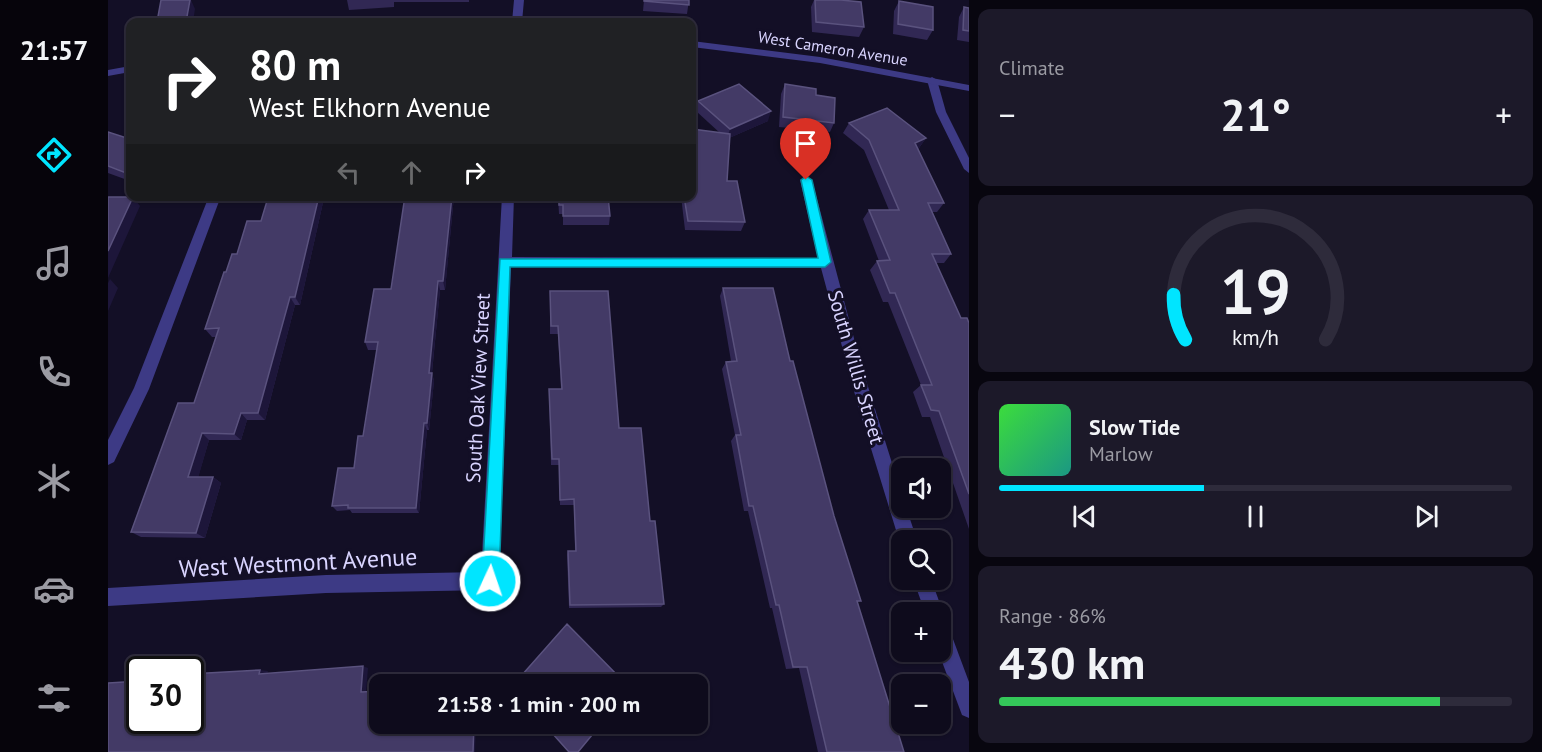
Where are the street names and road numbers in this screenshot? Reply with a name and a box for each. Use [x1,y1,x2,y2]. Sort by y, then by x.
street label: West Cameron Avenue [757,26,909,70]
street label: South Willis Street [822,287,890,447]
street label: South Oak View Street [460,292,496,483]
street label: West Westmont Avenue [178,541,418,584]

